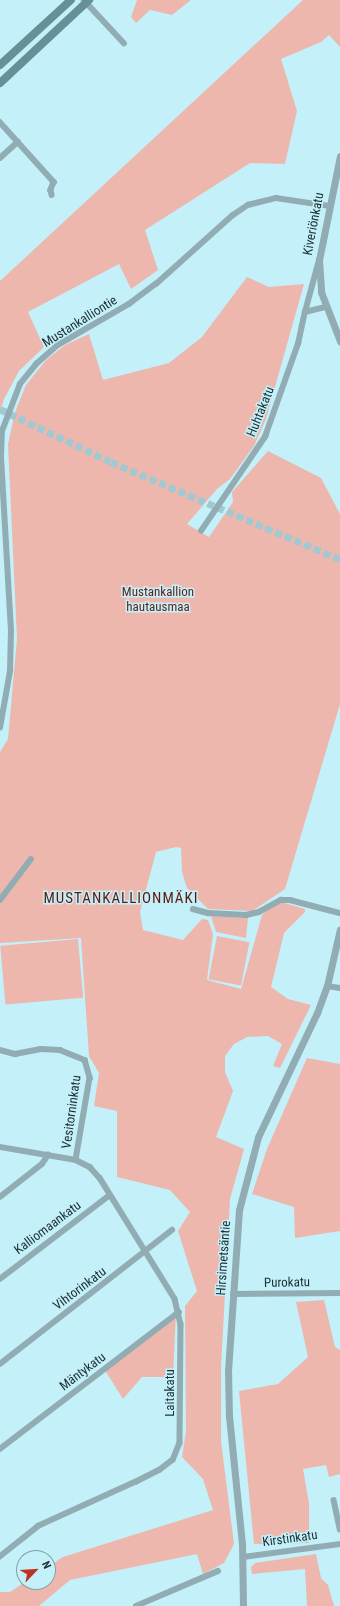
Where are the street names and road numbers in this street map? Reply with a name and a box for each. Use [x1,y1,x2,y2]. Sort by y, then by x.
street label: Kiveriönkatu [300,191,328,257]
street label: Mustankalliontie [40,293,120,351]
street label: Huhtakatu [244,385,278,439]
street label: Vesitorninkatu [59,1074,85,1150]
street label: Kalliomaankatu [12,1198,84,1258]
street label: Hirsimetsäntie [214,1220,234,1296]
street label: Vihtorinkatu [50,1264,110,1314]
street label: Purokatu [264,1275,310,1291]
street label: Mäntykatu [57,1350,109,1394]
street label: Laitakatu [162,1369,178,1417]
street label: Kirstinkatu [262,1527,318,1551]

